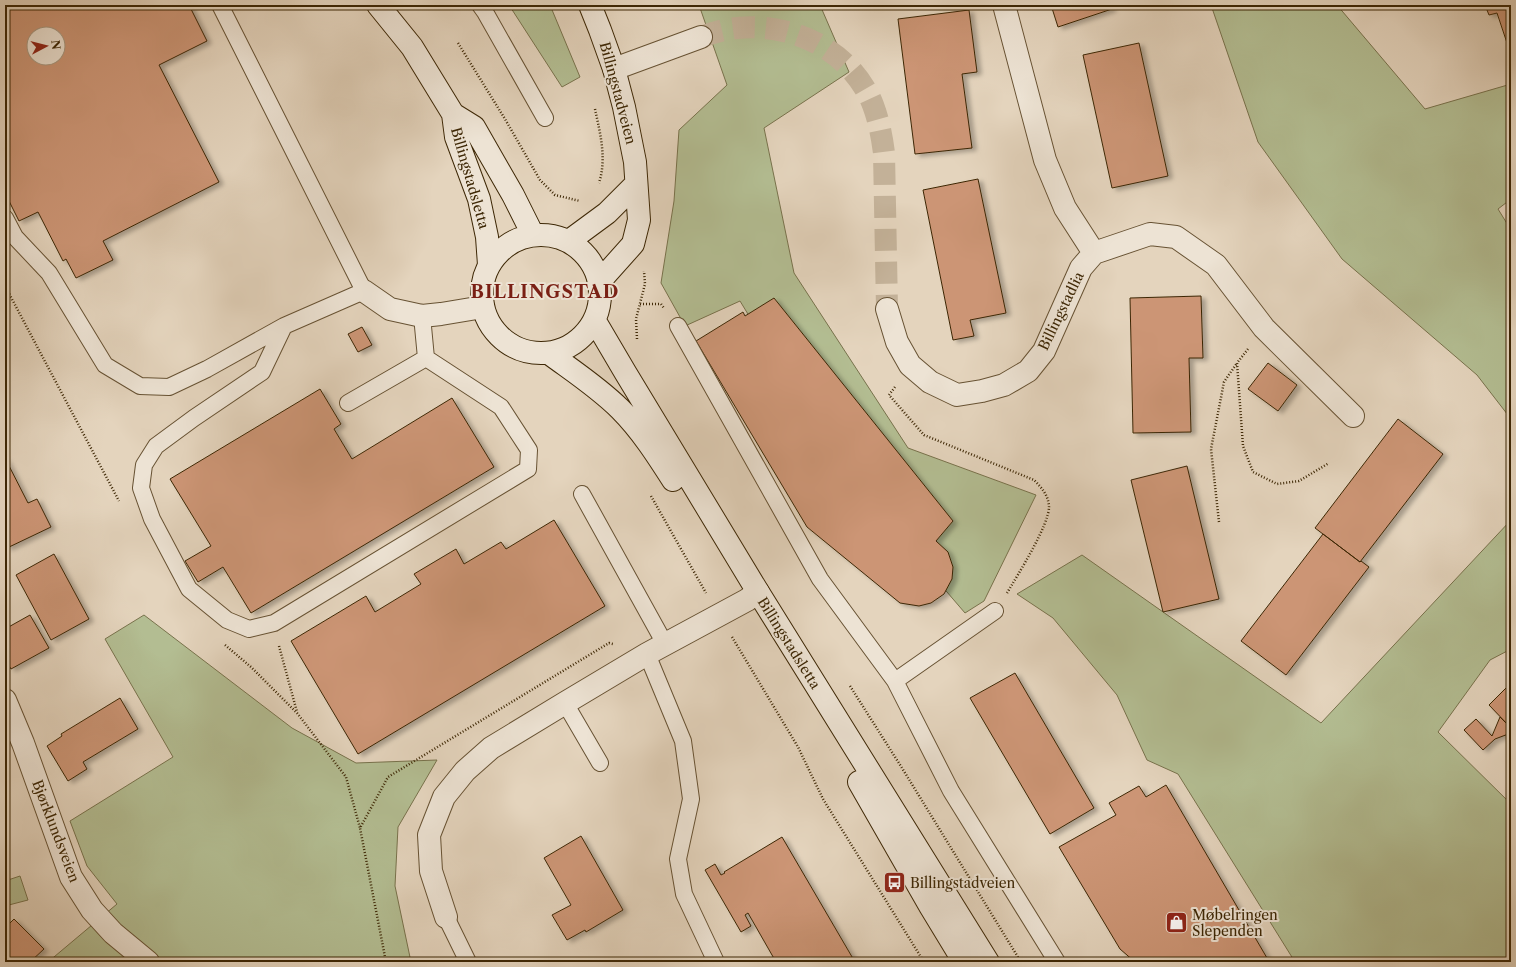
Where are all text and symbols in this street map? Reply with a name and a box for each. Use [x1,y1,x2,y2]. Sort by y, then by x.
north arrow [26,26,66,66]
text: N [48,39,64,51]
street label: Billingstadveien [596,40,640,146]
street label: Billingstadsletta [447,125,493,232]
street label: Billingstadlia [1034,268,1088,353]
district label: BILLINGSTAD [471,281,619,303]
street label: Billingstadsletta [754,594,825,693]
street label: Bjørklundsveien [28,777,84,885]
bus stop icon: Billingstadveien [882,870,908,896]
place label: Billingstadveien [910,874,1016,892]
place label: Møbelringen Slependen [1192,906,1278,940]
shop icon: Møbelringen Slependen [1164,910,1190,936]

